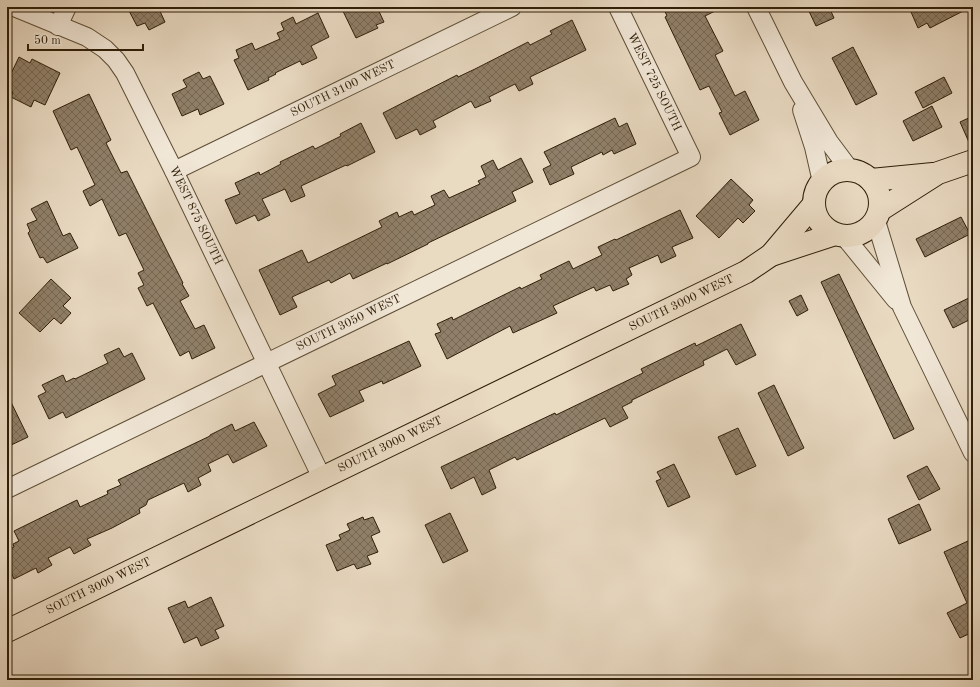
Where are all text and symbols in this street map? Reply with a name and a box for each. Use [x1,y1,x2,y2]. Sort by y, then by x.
scale bar [28,26,143,52]
street label: WEST 725 SOUTH [625,31,684,133]
text: 50 m [34,34,61,47]
street label: SOUTH 3100 WEST [289,58,397,119]
street label: WEST 875 SOUTH [167,164,224,267]
street label: SOUTH 3000 WEST [627,273,736,334]
street label: SOUTH 3050 WEST [295,293,403,354]
street label: SOUTH 3000 WEST [336,414,444,475]
street label: SOUTH 3000 WEST [45,556,153,617]

